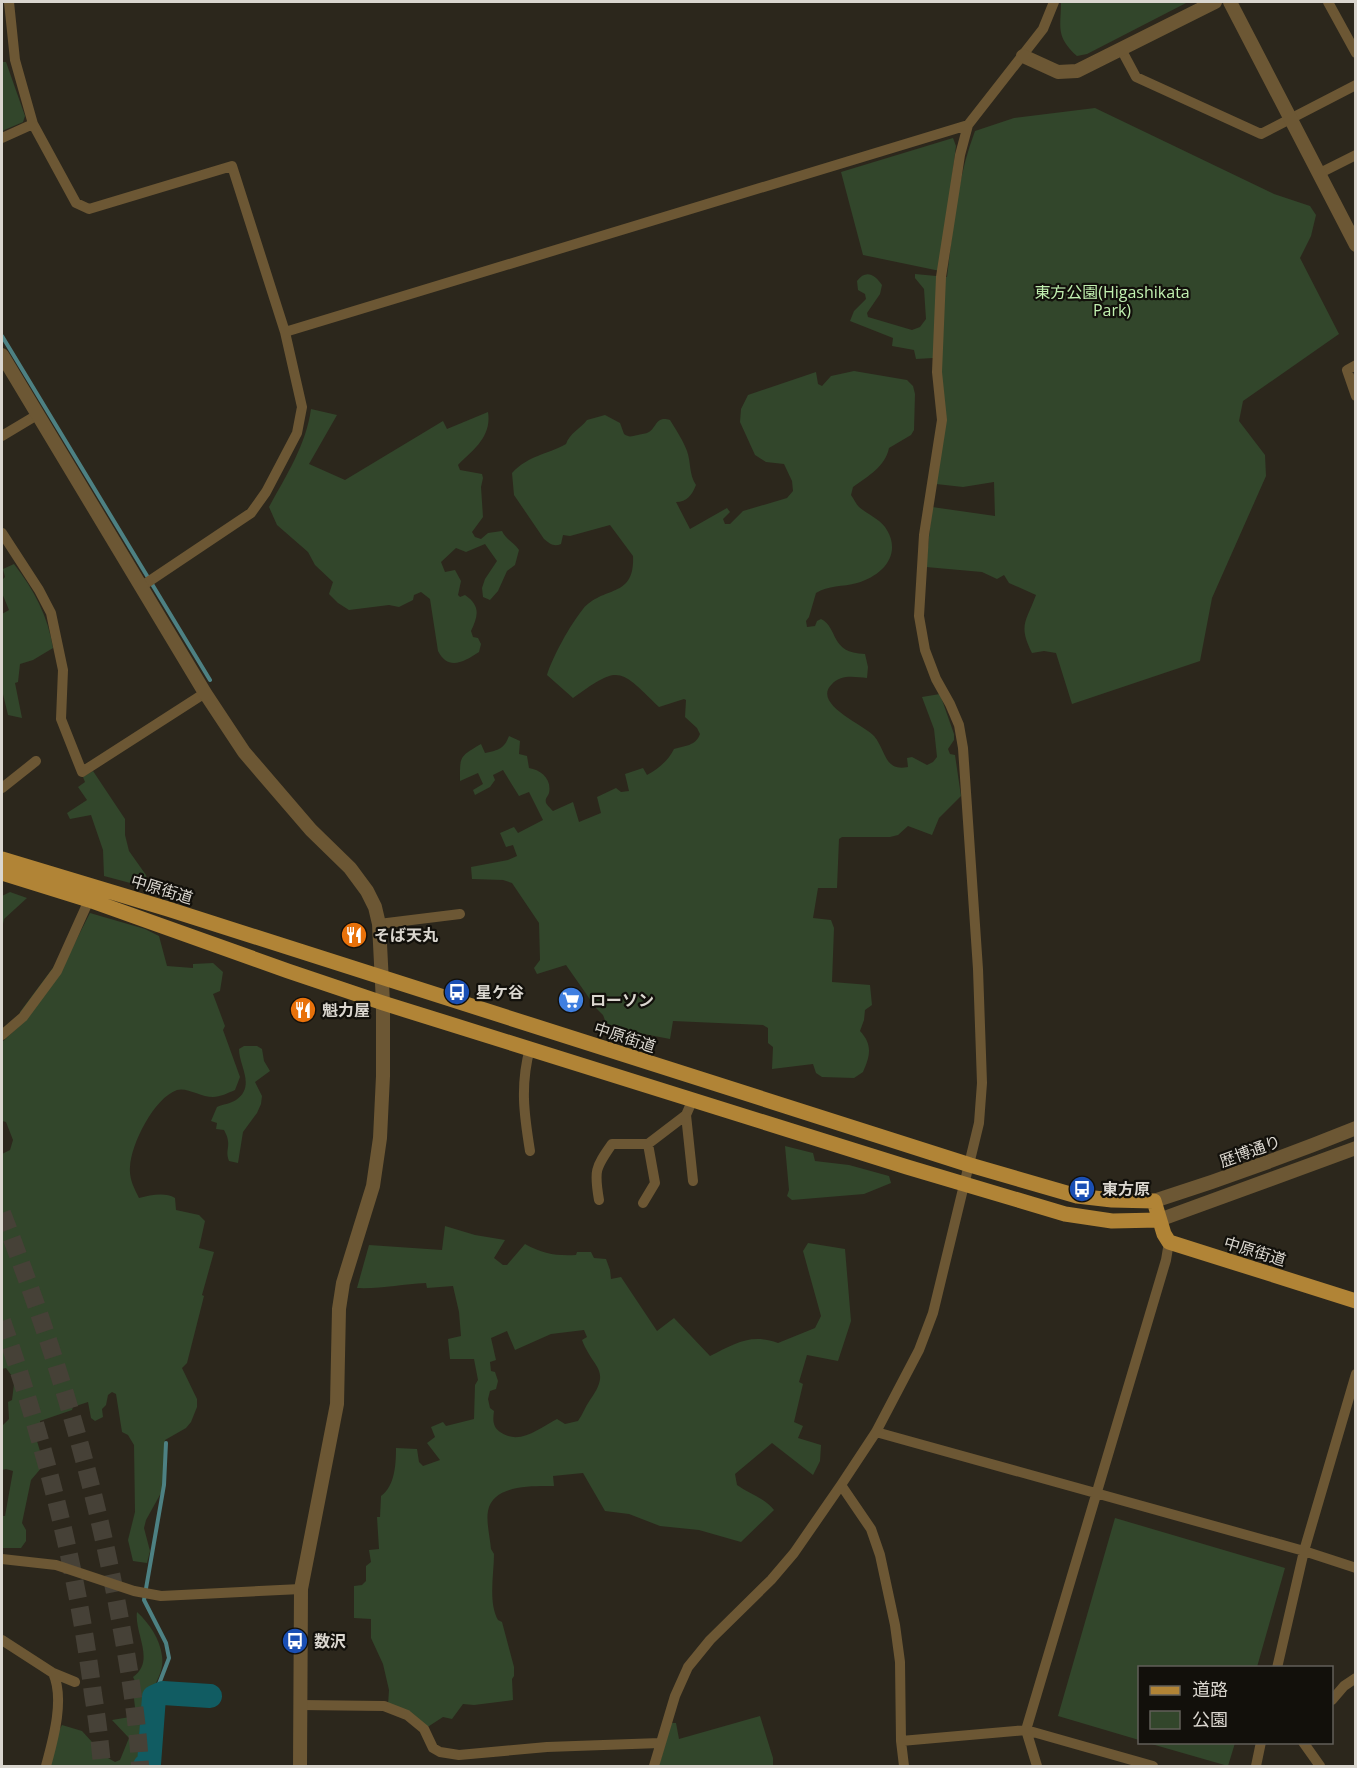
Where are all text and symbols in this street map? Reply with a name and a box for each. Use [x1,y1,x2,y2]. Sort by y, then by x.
park label: 東方公園(Higashikata Park) [1034,281,1190,321]
street label: 中原街道 [128,869,196,909]
restaurant icon: そば天丸 [339,920,369,950]
place label: そば天丸 [374,924,438,946]
bus stop icon: 星ケ谷 [442,977,472,1007]
place label: 星ケ谷 [476,981,524,1003]
supermarket icon: ローソン [556,985,586,1015]
place label: ローソン [590,989,654,1011]
restaurant icon: 魁力屋 [288,995,318,1025]
place label: 魁力屋 [322,999,370,1021]
street label: 中原街道 [591,1017,659,1057]
street label: 歴博通り [1216,1130,1284,1172]
bus stop icon: 東方原 [1067,1174,1097,1204]
place label: 東方原 [1102,1178,1150,1200]
street label: 中原街道 [1221,1231,1289,1271]
bus stop icon: 数沢 [280,1626,310,1656]
place label: 数沢 [314,1630,346,1652]
legend [1138,1666,1333,1744]
text: 道路 [1192,1677,1228,1701]
text: 公園 [1192,1707,1228,1731]

